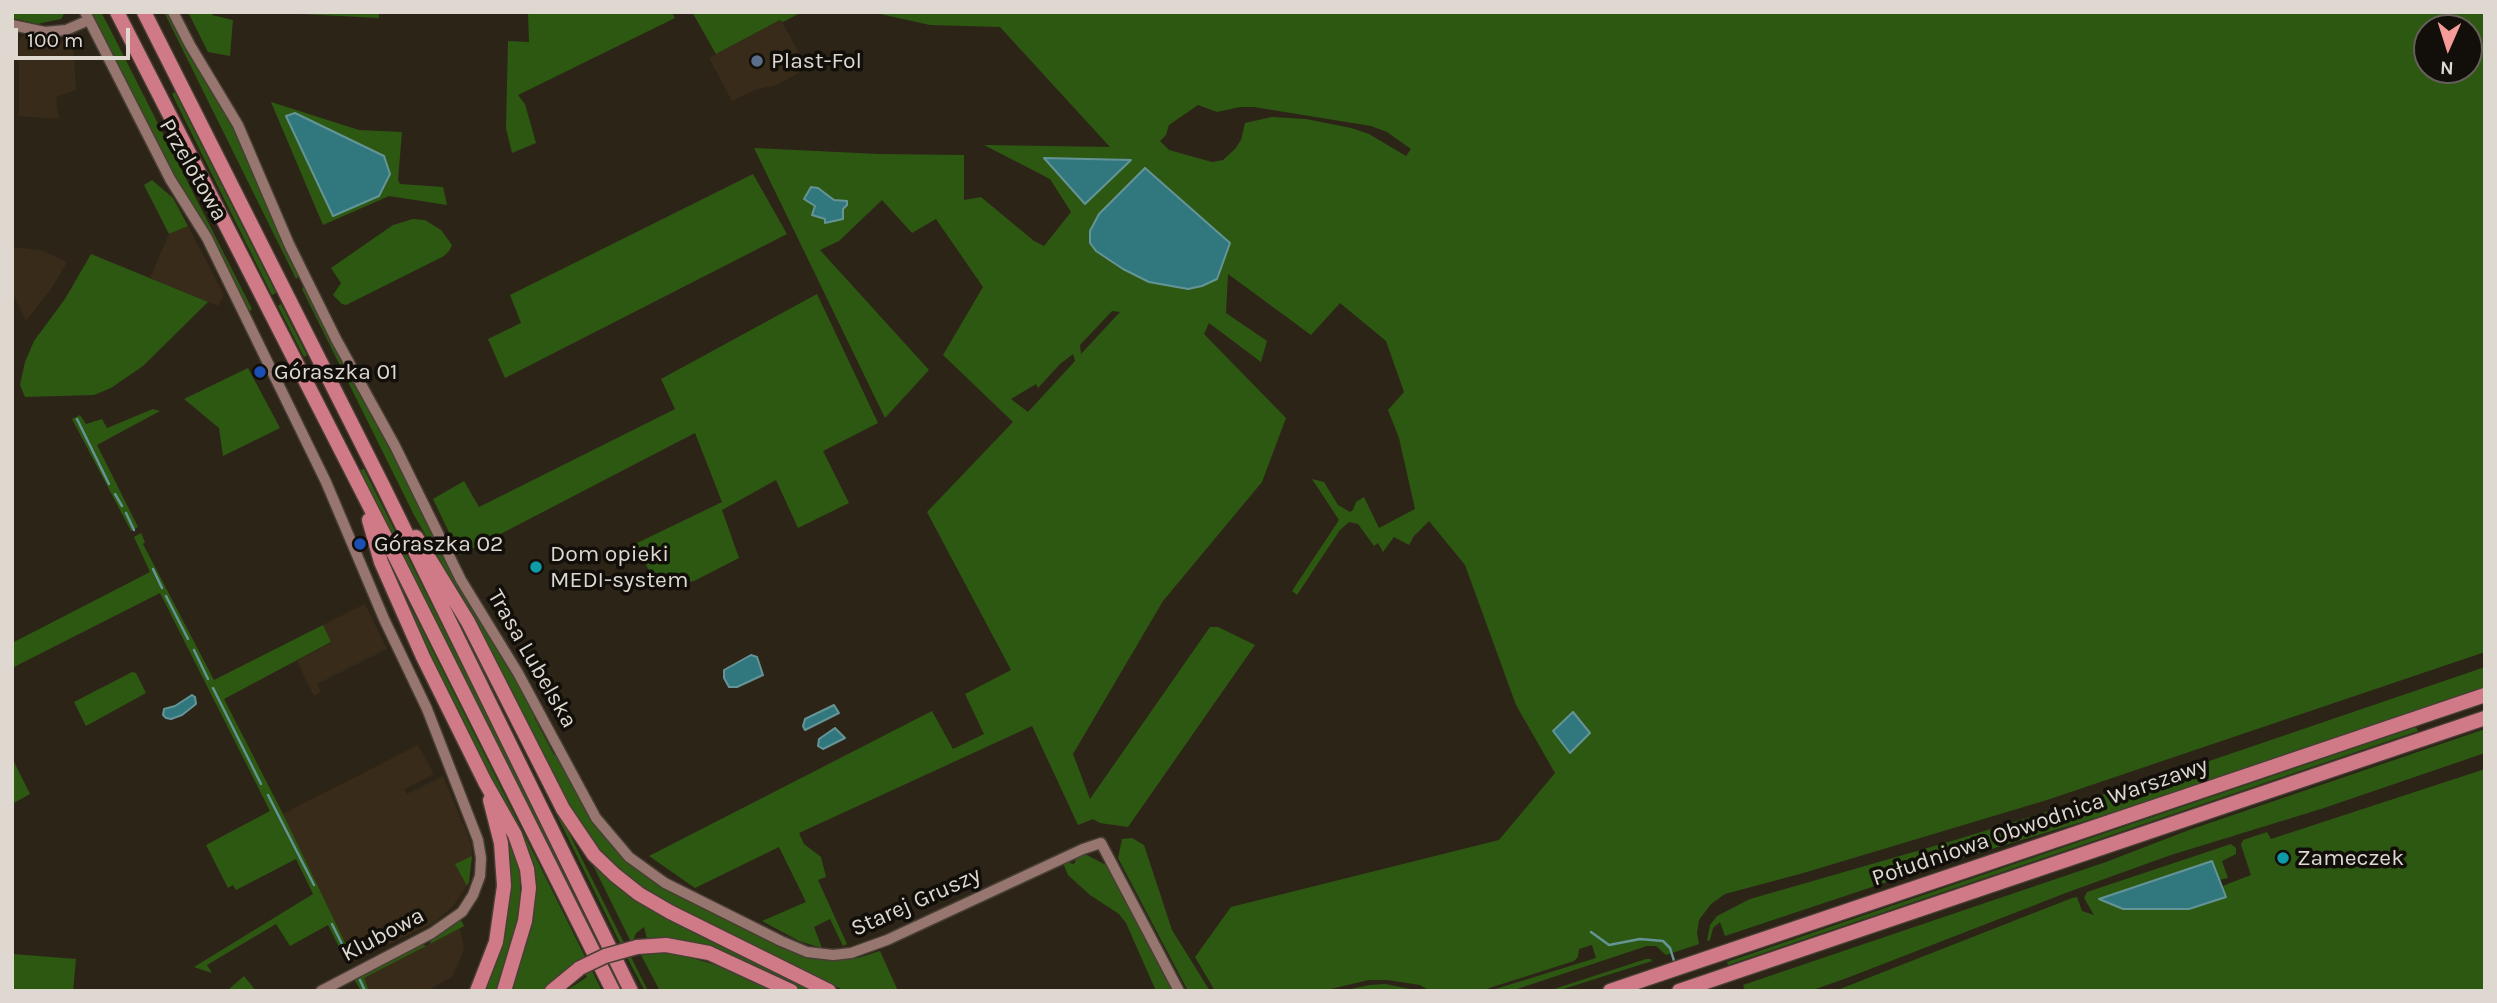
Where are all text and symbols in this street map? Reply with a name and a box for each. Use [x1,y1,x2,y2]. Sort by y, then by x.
scale bar [18,14,133,58]
north arrow [2413,14,2483,84]
text: 100 m [27,28,84,52]
place label: Plast-Fol [771,47,862,75]
marker: Plast-Fol [749,53,765,69]
text: N [2440,57,2454,79]
street label: Przelotowa [153,114,233,226]
place label: Góraszka 01 [274,358,398,386]
marker: Góraszka 01 [252,364,268,380]
place label: Góraszka 02 [374,530,503,558]
marker: Góraszka 02 [352,536,368,552]
place label: Dom opieki MEDI-system [550,540,688,594]
marker: Dom opieki MEDI-system [528,559,544,575]
street label: Trasa Lubelska [481,585,583,733]
street label: Południowa Obwodnica Warszawy [1868,751,2212,893]
place label: Zameczek [2297,844,2404,872]
marker: Zameczek [2275,850,2291,866]
street label: Starej Gruszy [847,861,985,943]
street label: Klubowa [337,902,429,968]

